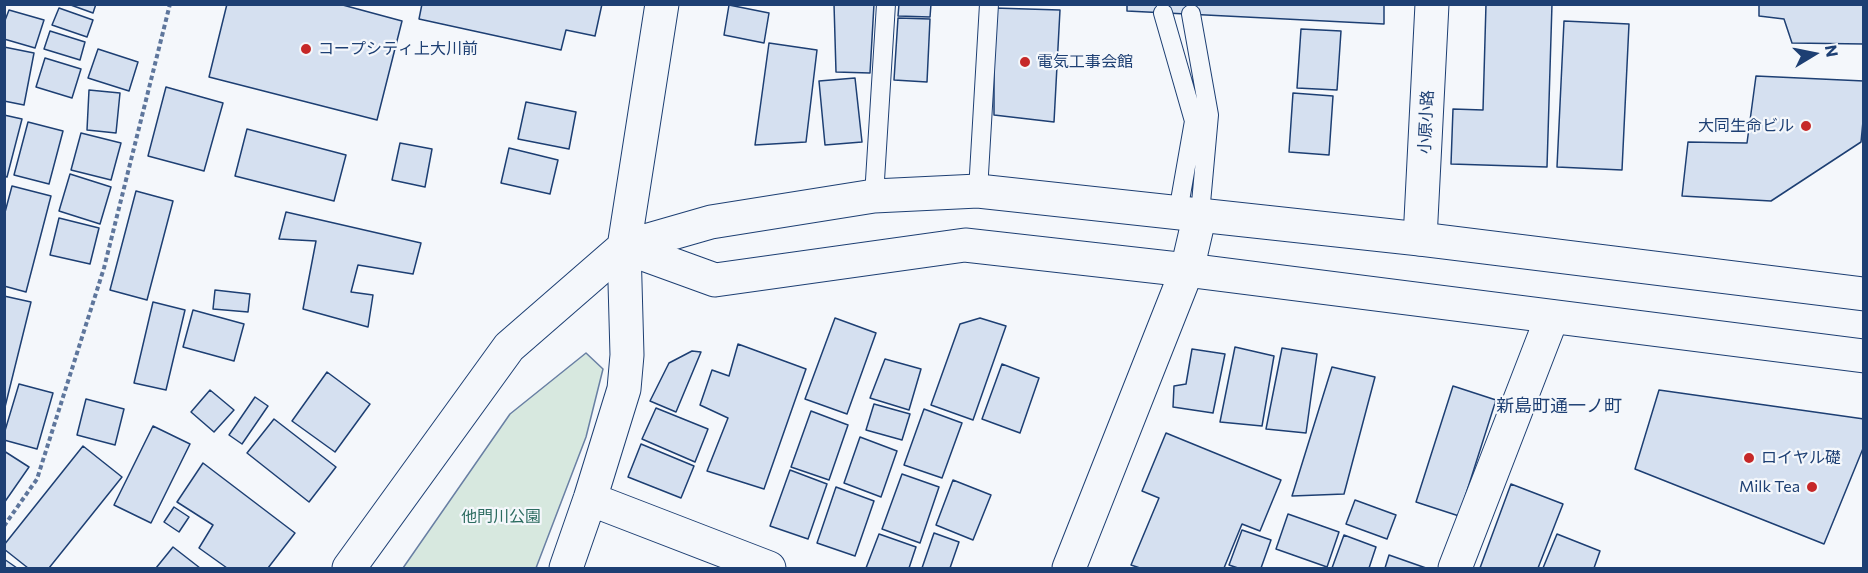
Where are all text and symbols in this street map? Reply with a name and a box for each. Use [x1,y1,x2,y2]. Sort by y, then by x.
north arrow [1784,24,1844,84]
place label: コープシティ上大川前 [318,39,478,59]
marker: コープシティ上大川前 [299,42,313,56]
text: N [1822,43,1843,58]
place label: 電気工事会館 [1037,52,1133,72]
marker: 電気工事会館 [1018,55,1032,69]
street label: 小原小路 [1415,90,1437,154]
place label: 大同生命ビル [1698,116,1794,136]
marker: 大同生命ビル [1799,119,1813,133]
district label: 新島町通一ノ町 [1496,395,1622,417]
place label: ロイヤル礎 [1761,448,1841,468]
marker: ロイヤル礎 [1742,451,1756,465]
place label: Milk Tea [1739,477,1800,497]
marker: Milk Tea [1805,480,1819,494]
park label: 他門川公園 [461,507,541,527]

